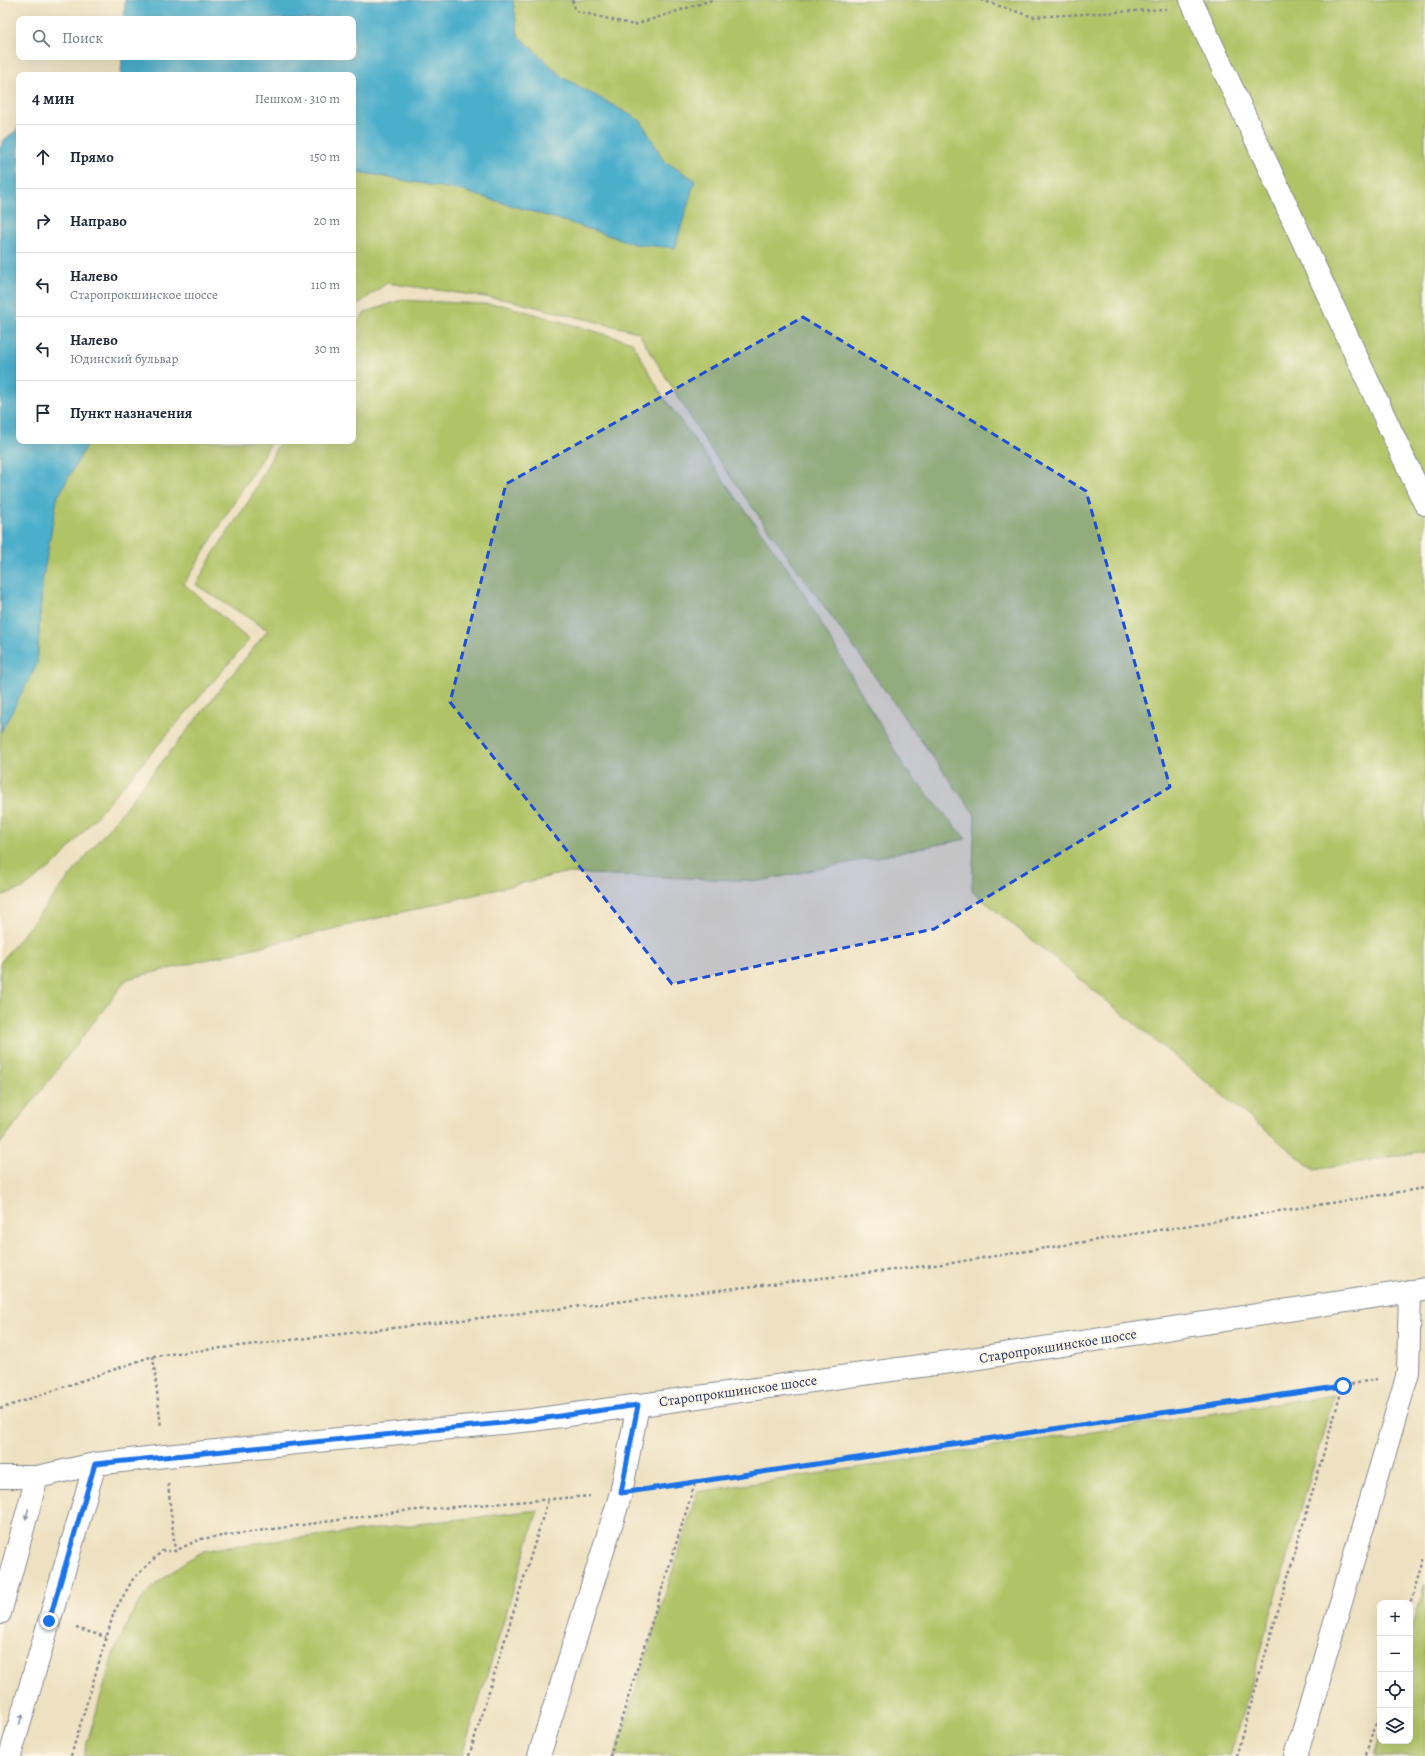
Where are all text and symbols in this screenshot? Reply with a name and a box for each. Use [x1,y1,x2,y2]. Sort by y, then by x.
search box [16,16,356,60]
icon: search [30,27,52,49]
text: Поиск [62,28,103,48]
text: 4 мин [32,87,75,110]
text: Пешком · 310 m [255,90,340,107]
icon: ahead [32,146,54,168]
text: Прямо [70,147,114,167]
text: 150 m [310,148,340,165]
icon: right [32,210,54,232]
text: Направо [70,211,127,231]
text: 20 m [314,212,340,229]
text: Налево [70,266,118,286]
icon: left [32,274,54,296]
text: 110 m [311,276,340,293]
text: Старопрокшинское шоссе [70,286,218,303]
text: Налево [70,330,118,350]
icon: left [32,338,54,360]
text: 30 m [314,340,340,357]
text: Юдинский бульвар [70,350,178,367]
icon: arrive [32,402,54,424]
text: Пункт назначения [70,403,192,423]
street label: Старопрокшинское шоссе [978,1324,1138,1368]
street label: Старопрокшинское шоссе [658,1371,818,1411]
route start [1334,1377,1352,1395]
one-way arrow [24,1509,30,1521]
map controls [1377,1600,1413,1744]
button: + [1377,1600,1413,1636]
route end [40,1612,58,1630]
button: − [1377,1636,1413,1672]
button: locate [1377,1672,1413,1708]
button: layers [1377,1708,1413,1744]
one-way arrow [18,1712,24,1724]

